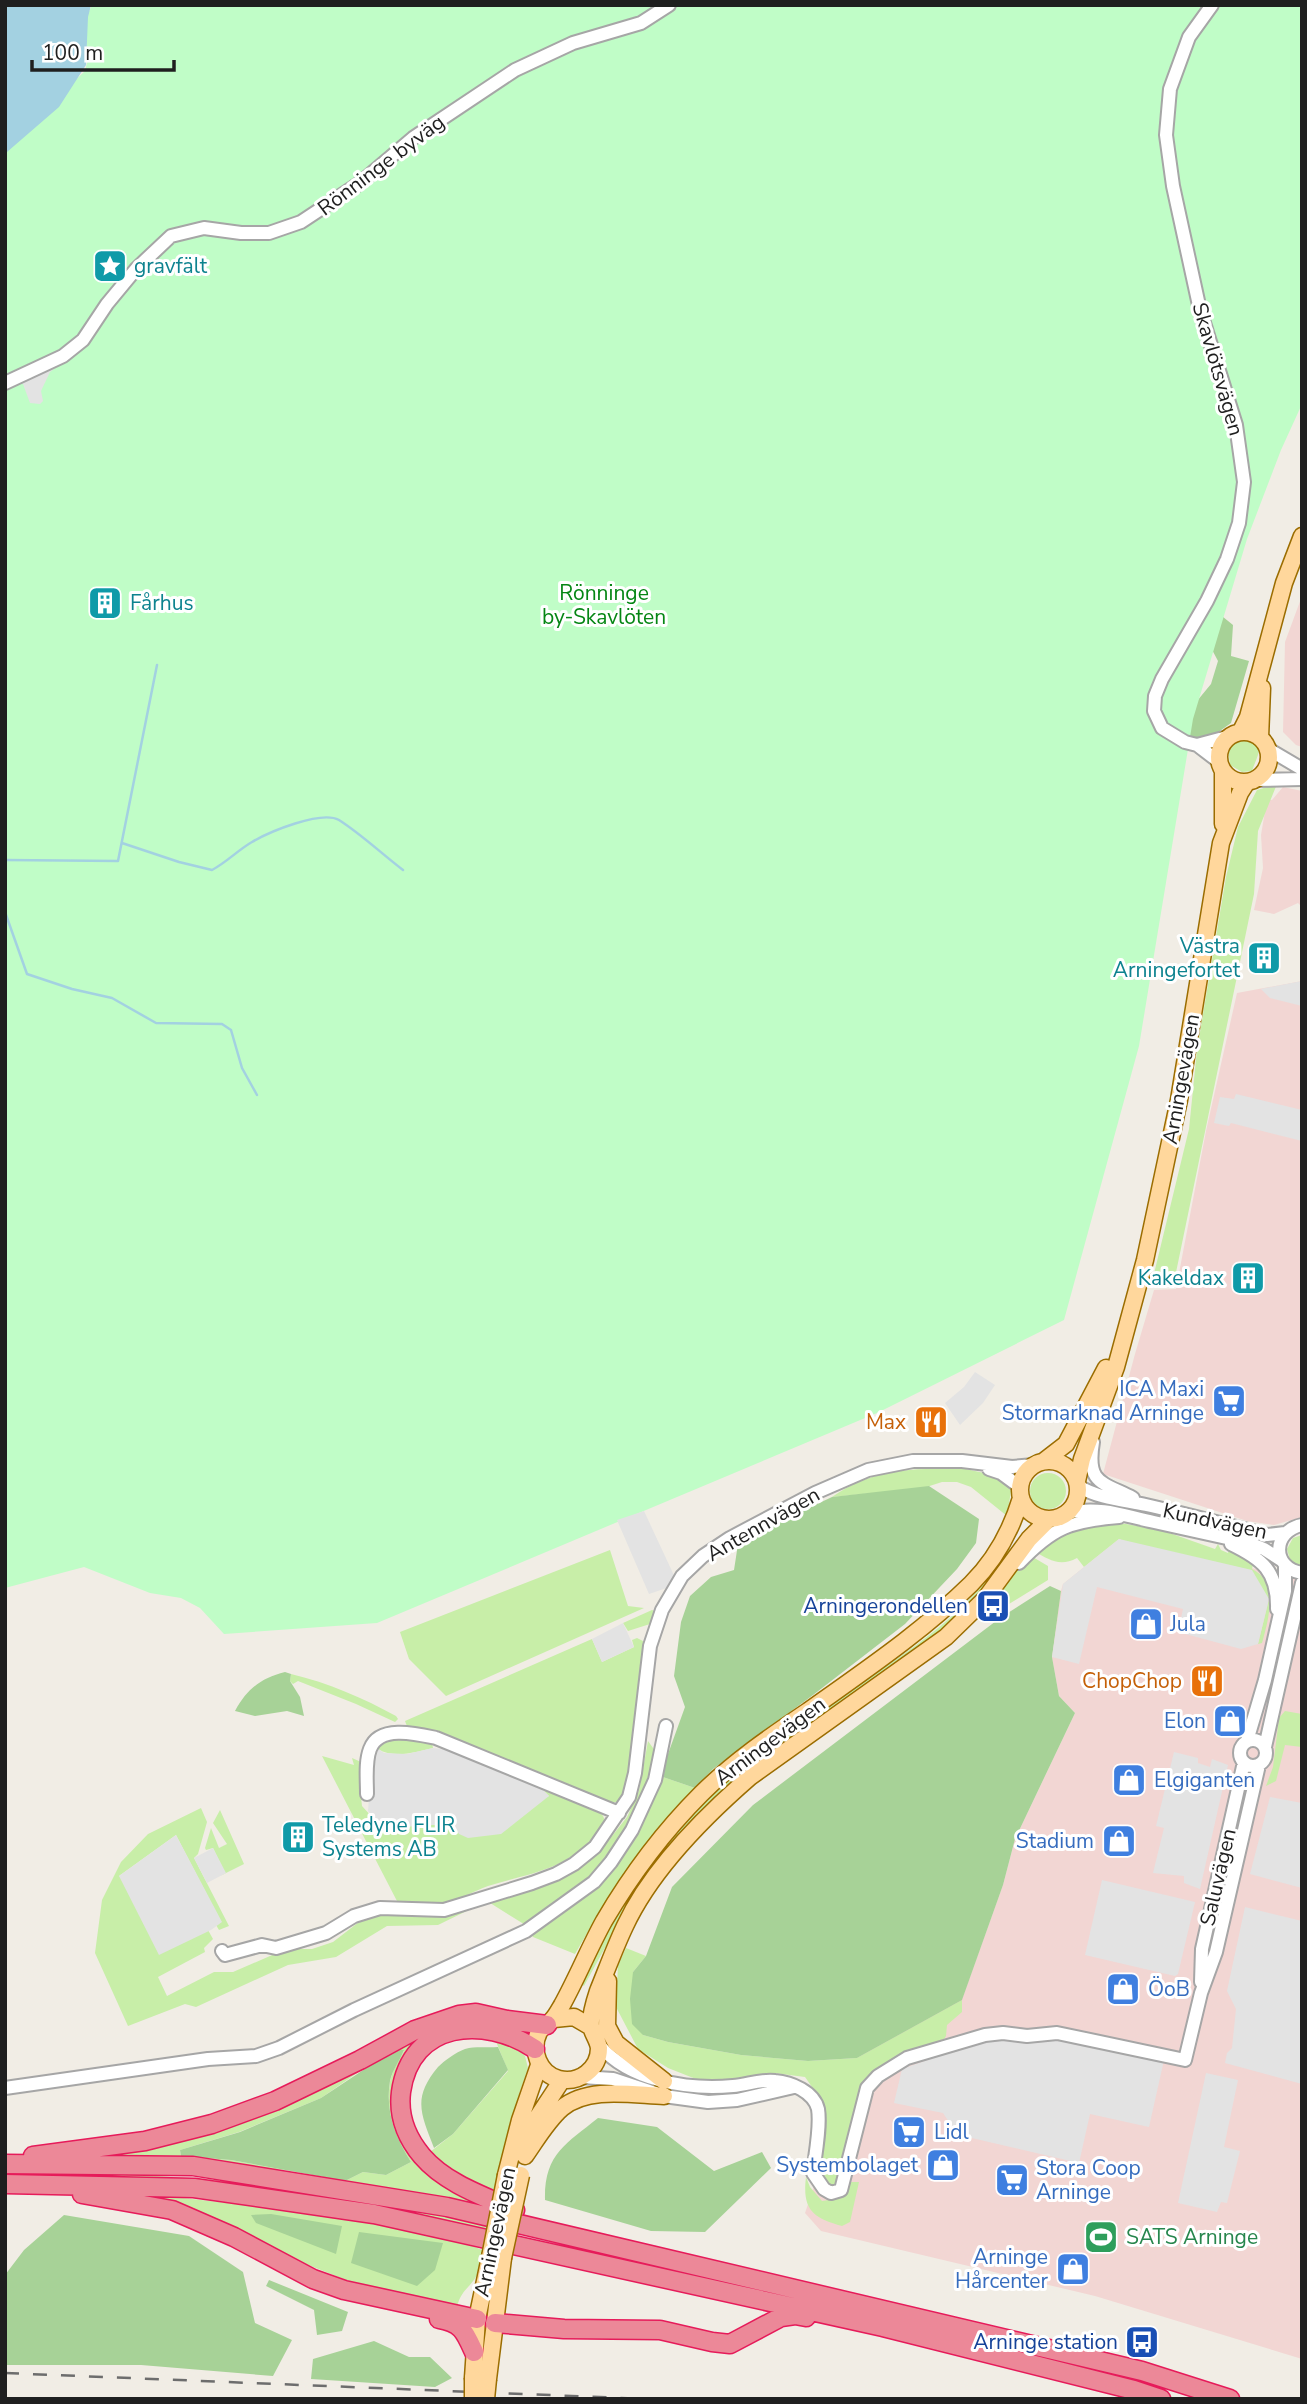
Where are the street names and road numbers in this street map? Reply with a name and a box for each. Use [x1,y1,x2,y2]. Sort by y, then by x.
street label: Rönninge byväg [312,108,450,222]
street label: Skavlötsvägen [1186,299,1250,439]
street label: Arningevägen [1156,1012,1206,1146]
street label: Antennvägen [701,1480,825,1568]
street label: Kundvägen [1160,1496,1270,1546]
street label: Arningevägen [709,1690,831,1792]
street label: Saluvägen [1193,1826,1243,1928]
street label: Arningevägen [468,2165,522,2299]

